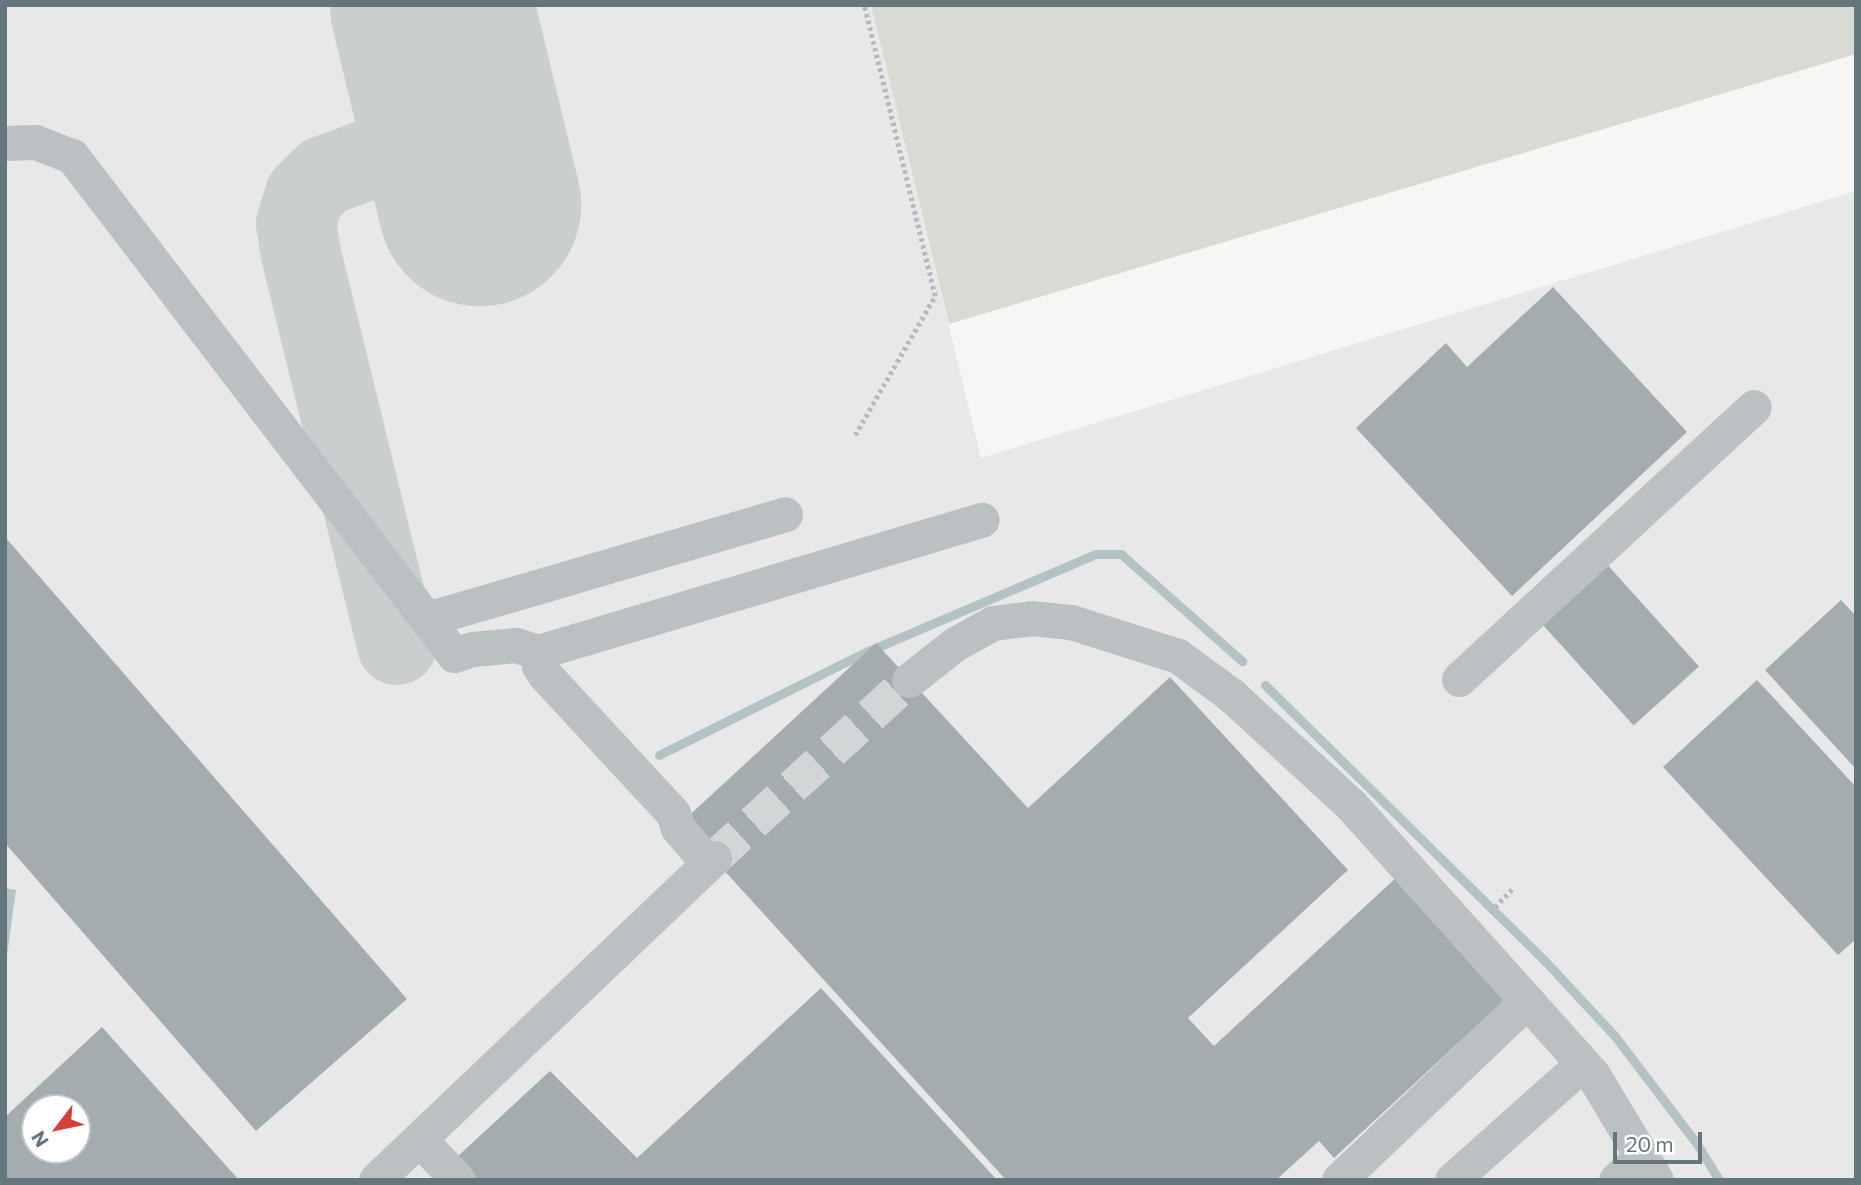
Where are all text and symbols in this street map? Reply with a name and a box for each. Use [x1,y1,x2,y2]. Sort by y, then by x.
north arrow [21,1094,91,1164]
scale bar [1616,1118,1705,1162]
text: N [26,1127,53,1151]
text: 20 m [1626,1131,1674,1156]

